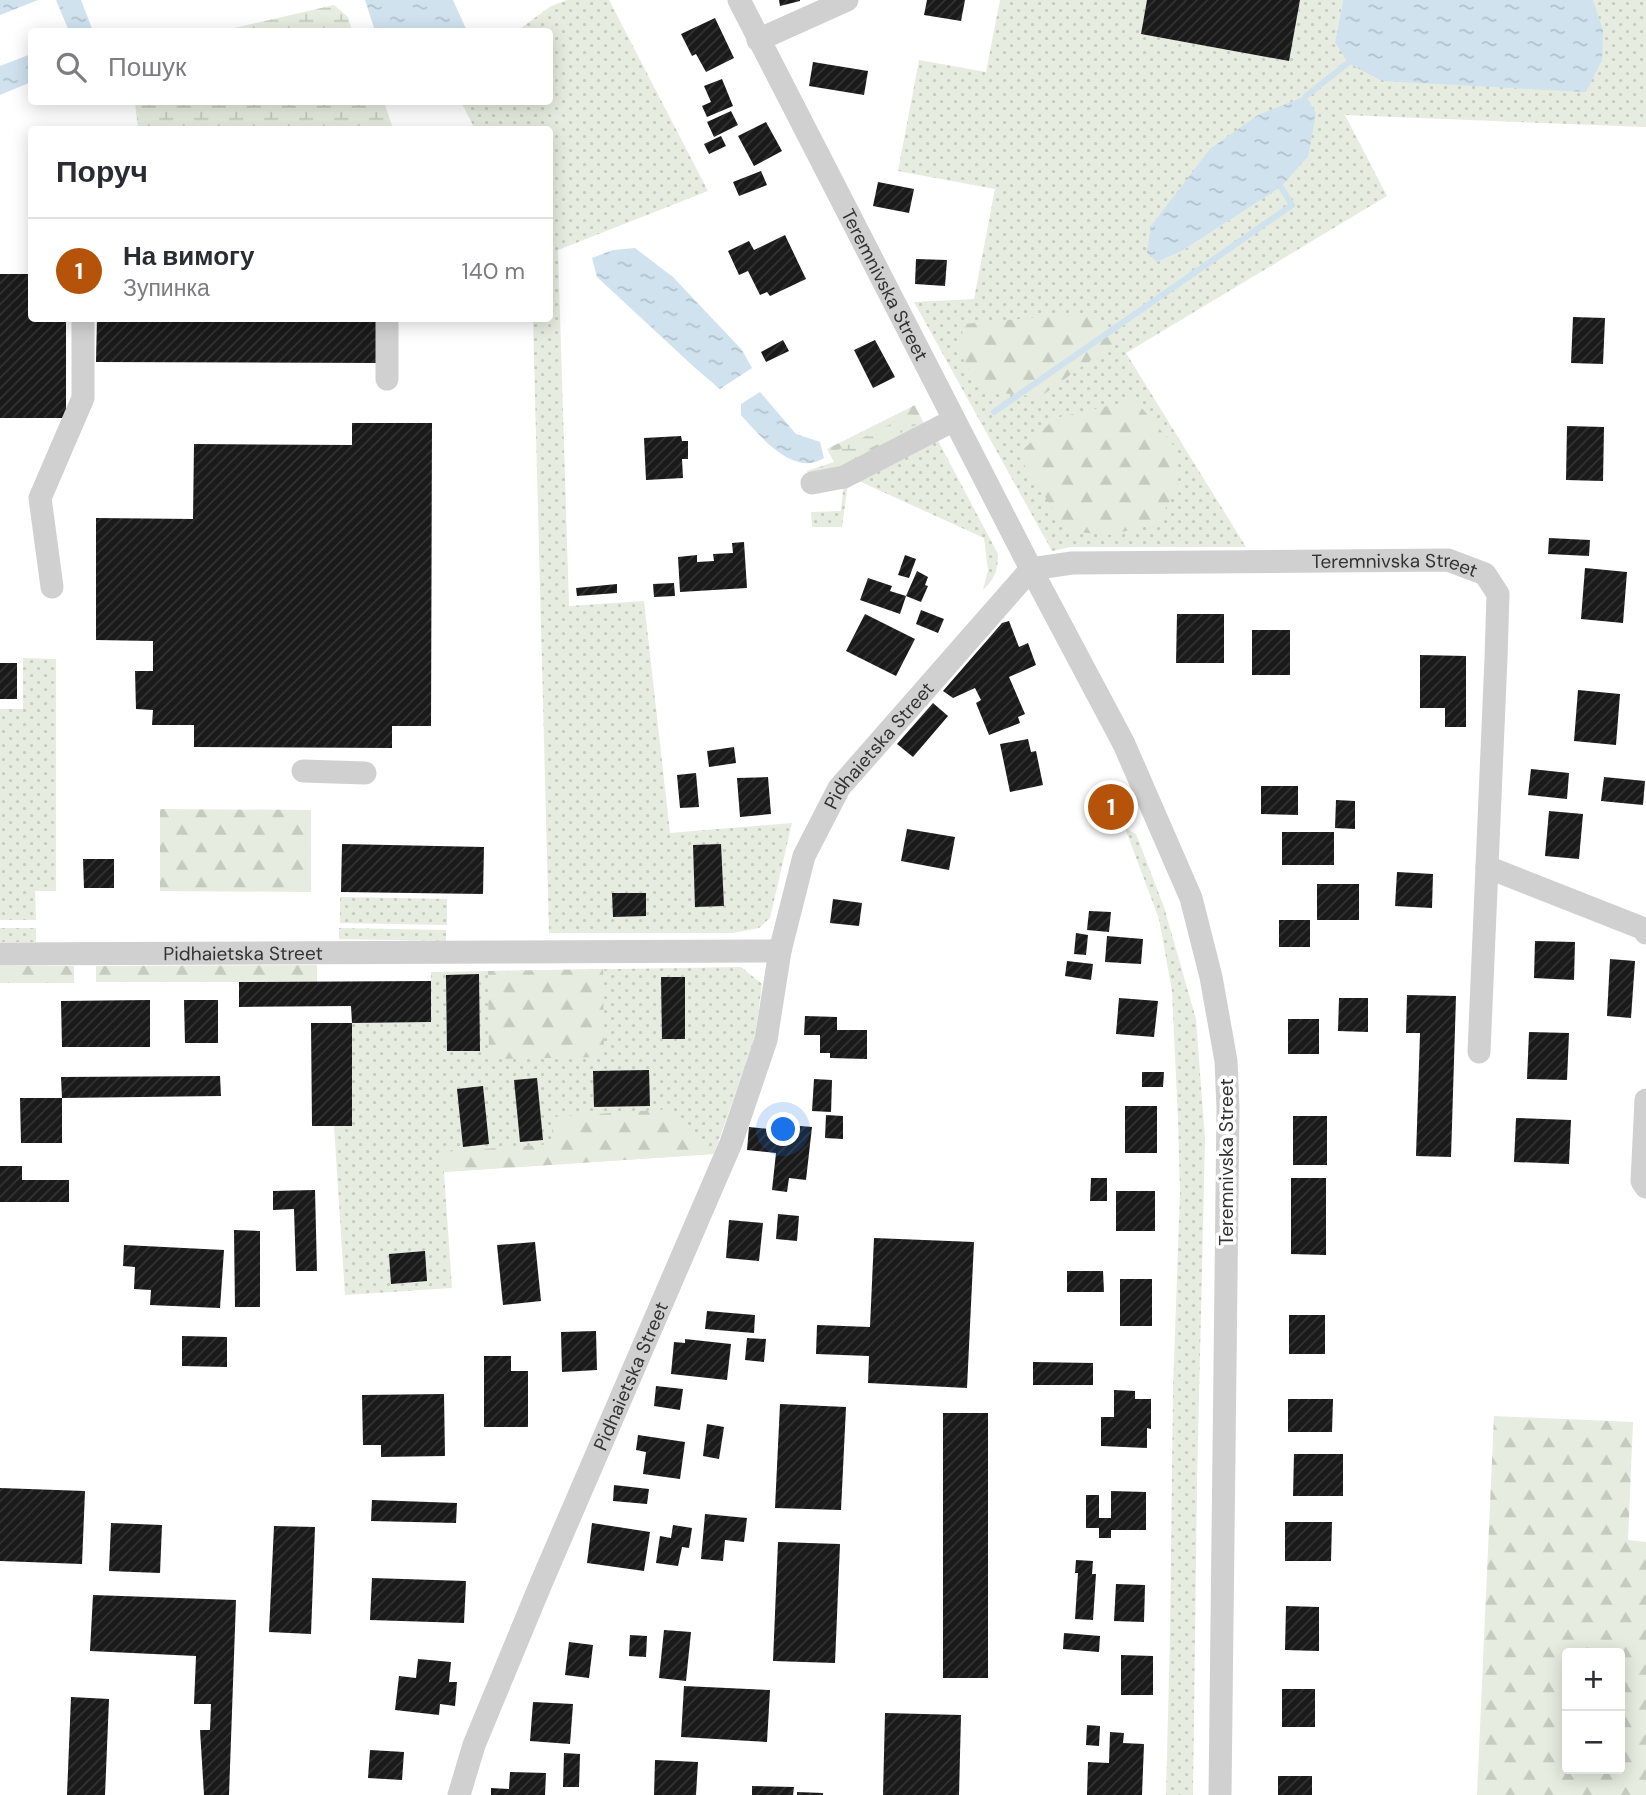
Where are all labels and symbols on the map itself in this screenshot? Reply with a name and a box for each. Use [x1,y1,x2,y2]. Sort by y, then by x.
street label: Teremnivska Street [836,204,934,365]
street label: Teremnivska Street [1311,547,1481,583]
street label: Pidhaietska Street [818,676,939,813]
pin: 1 [1088,781,1134,833]
street label: Pidhaietska Street [163,940,323,966]
street label: Teremnivska Street [1214,1078,1239,1246]
your location [766,1112,800,1146]
street label: Pidhaietska Street [587,1298,674,1454]

